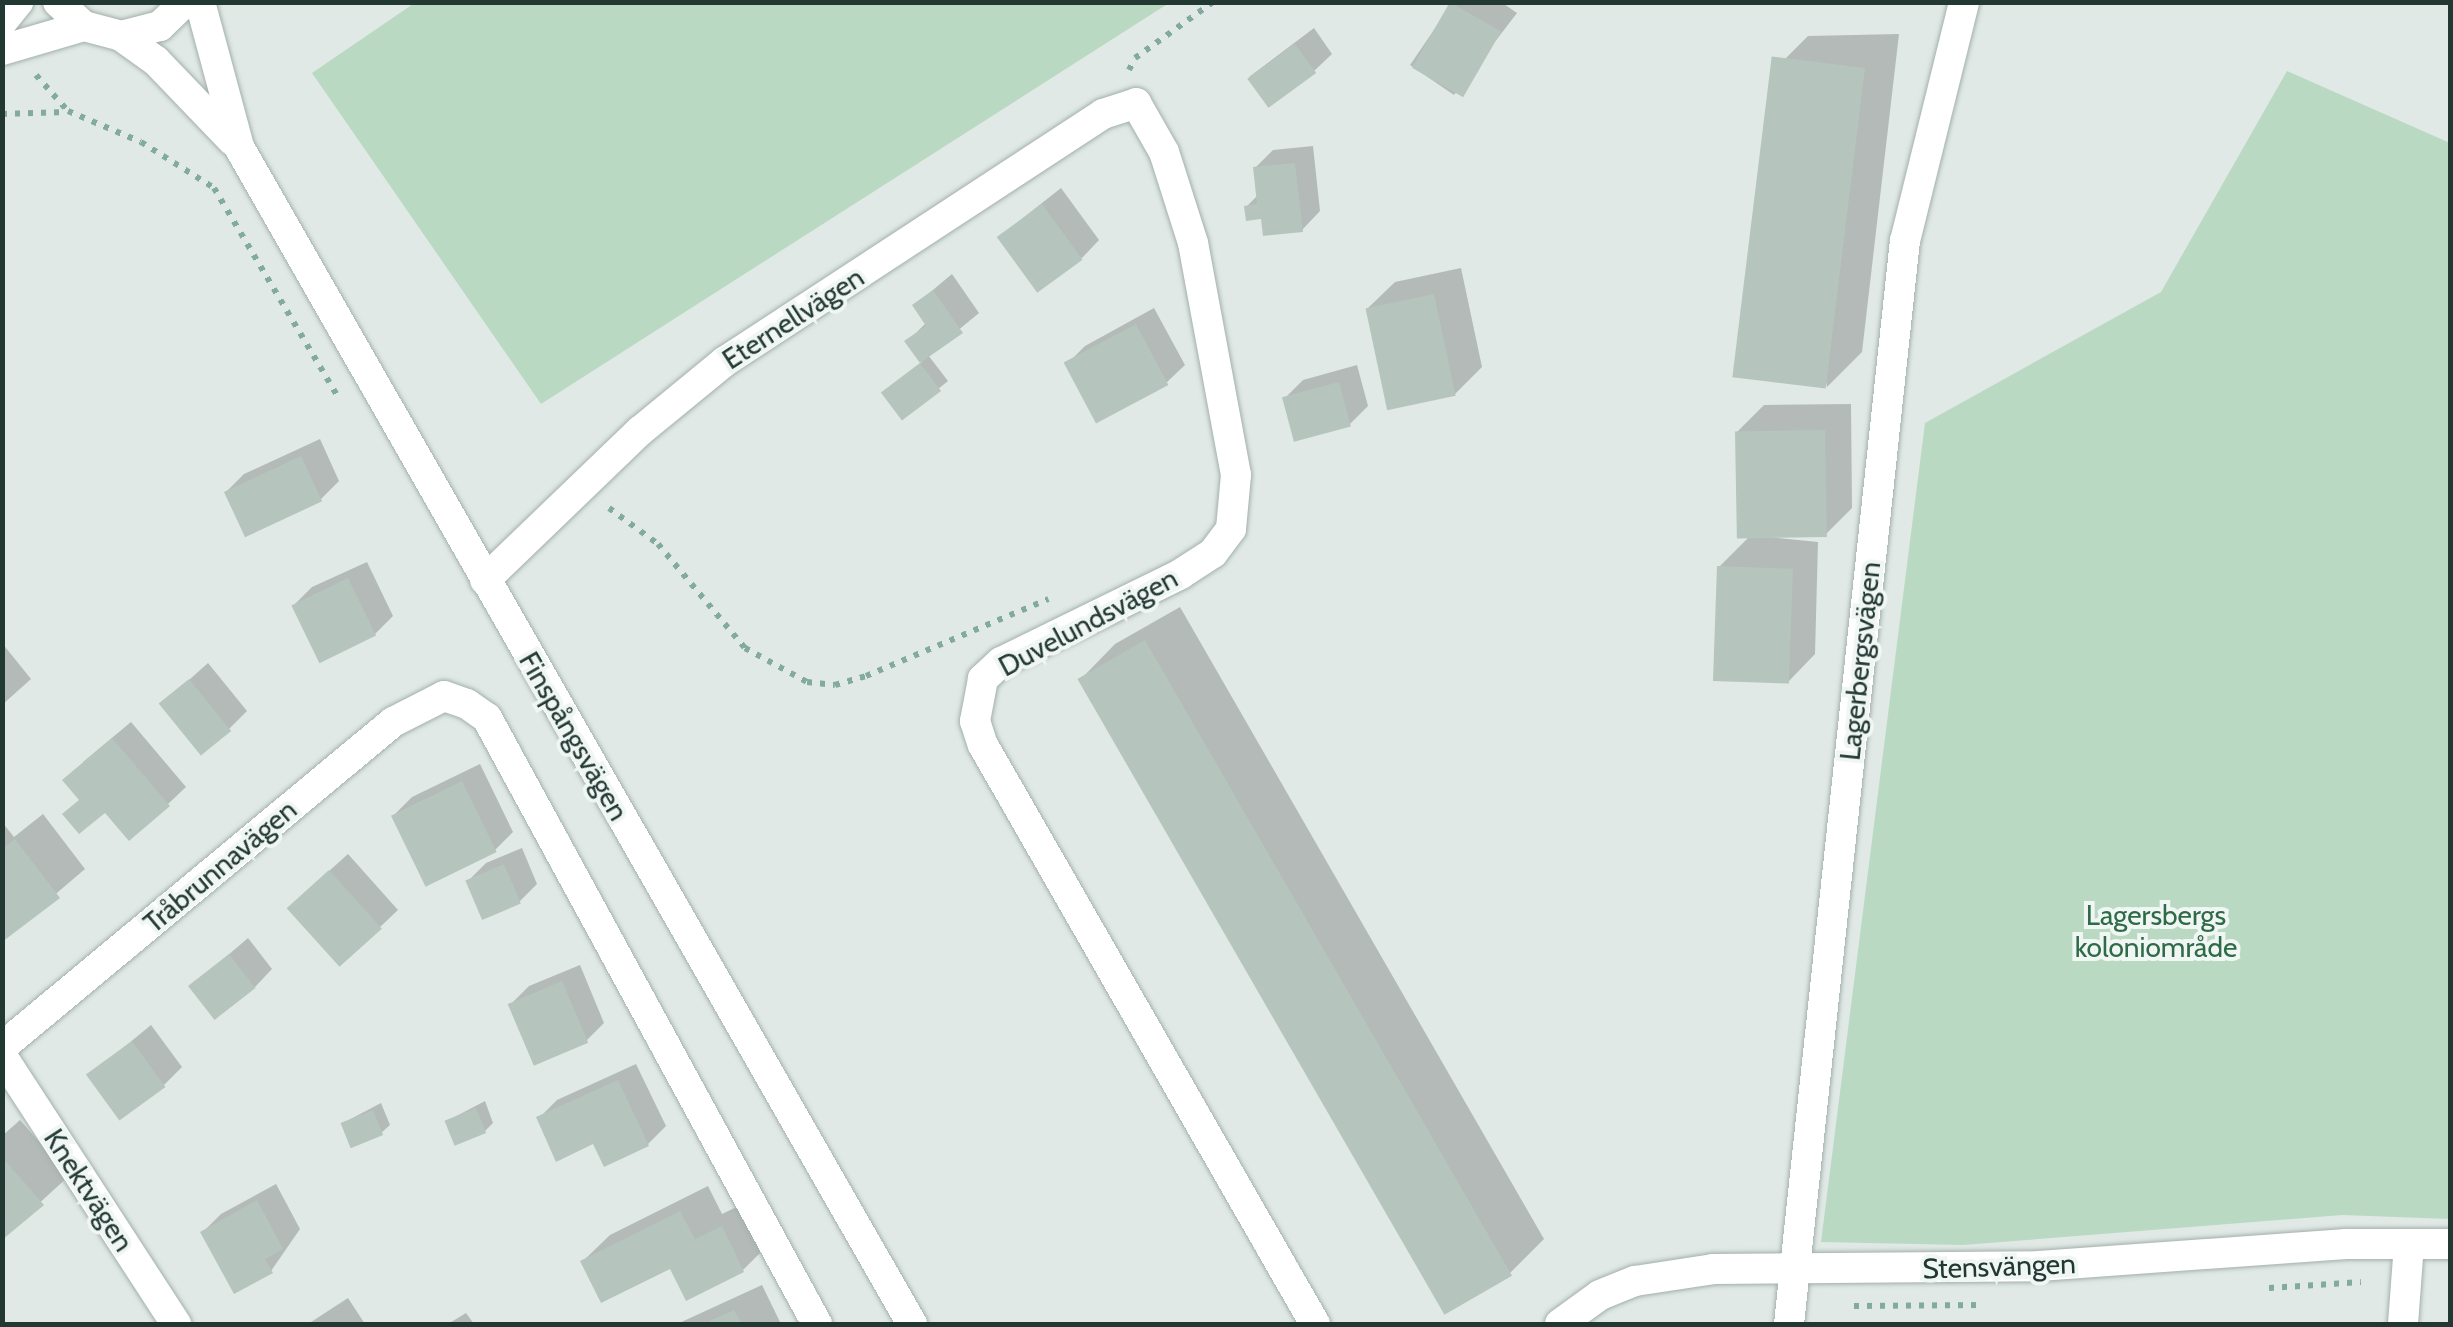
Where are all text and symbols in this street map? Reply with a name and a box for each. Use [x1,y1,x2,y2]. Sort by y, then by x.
street label: Eternellvägen [716,260,870,376]
street label: Lagerbergsvägen [1833,560,1887,762]
street label: Duvelundsvägen [993,561,1183,683]
street label: Finspångsvägen [512,646,636,826]
street label: Tråbrunnavägen [137,792,303,940]
park label: Lagersbergs koloniområde [2075,898,2237,964]
street label: Knektvägen [37,1123,141,1257]
street label: Stensvängen [1922,1247,2076,1285]

